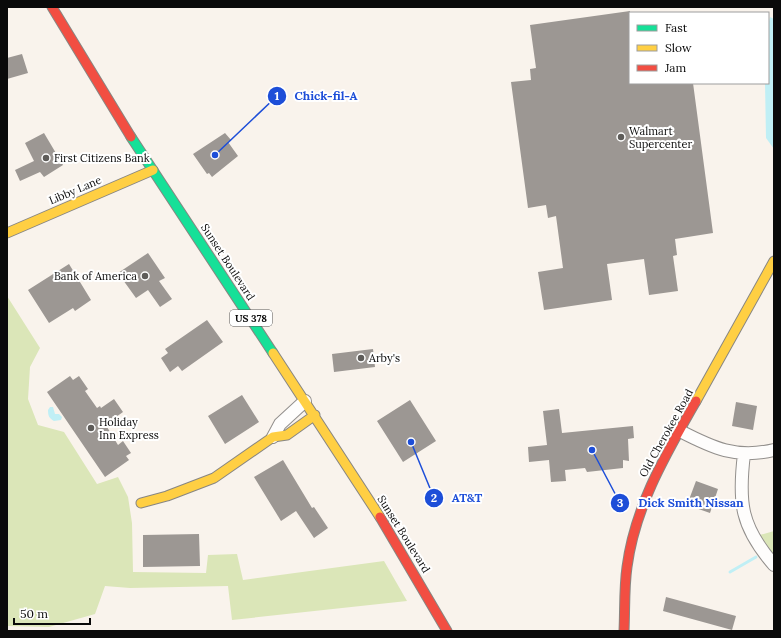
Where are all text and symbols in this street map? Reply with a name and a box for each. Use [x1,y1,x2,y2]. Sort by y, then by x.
legend [629,12,769,84]
text: Fast [665,20,688,35]
text: Slow [665,40,692,55]
text: Jam [664,60,686,75]
callout: Chick-fil-A [267,84,366,108]
text: 1 [275,88,280,103]
text: Chick-fil-A [294,88,358,103]
place label: Walmart Supercenter [629,124,693,151]
marker: Walmart Supercenter [616,132,626,142]
place label: First Citizens Bank [54,151,150,165]
marker: First Citizens Bank [41,153,51,163]
street label: Libby Lane [47,173,103,207]
street label: Sunset Boulevard [198,221,258,303]
place label: Bank of America [54,269,137,283]
marker: Bank of America [140,271,150,281]
road number: US 378 [230,310,272,326]
place label: Arby's [368,351,400,365]
marker: Arby's [356,353,366,363]
street label: Old Cherokee Road [636,386,696,480]
place label: Holiday Inn Express [99,415,159,442]
marker: Holiday Inn Express [86,423,96,433]
callout: AT&T [424,486,490,510]
text: 2 [431,490,437,505]
text: AT&T [452,490,482,505]
callout: Dick Smith Nissan [610,491,752,515]
street label: Sunset Boulevard [375,493,434,576]
text: 3 [617,495,624,510]
text: Dick Smith Nissan [638,495,744,510]
scale bar [14,600,90,626]
text: 50 m [20,606,48,621]

